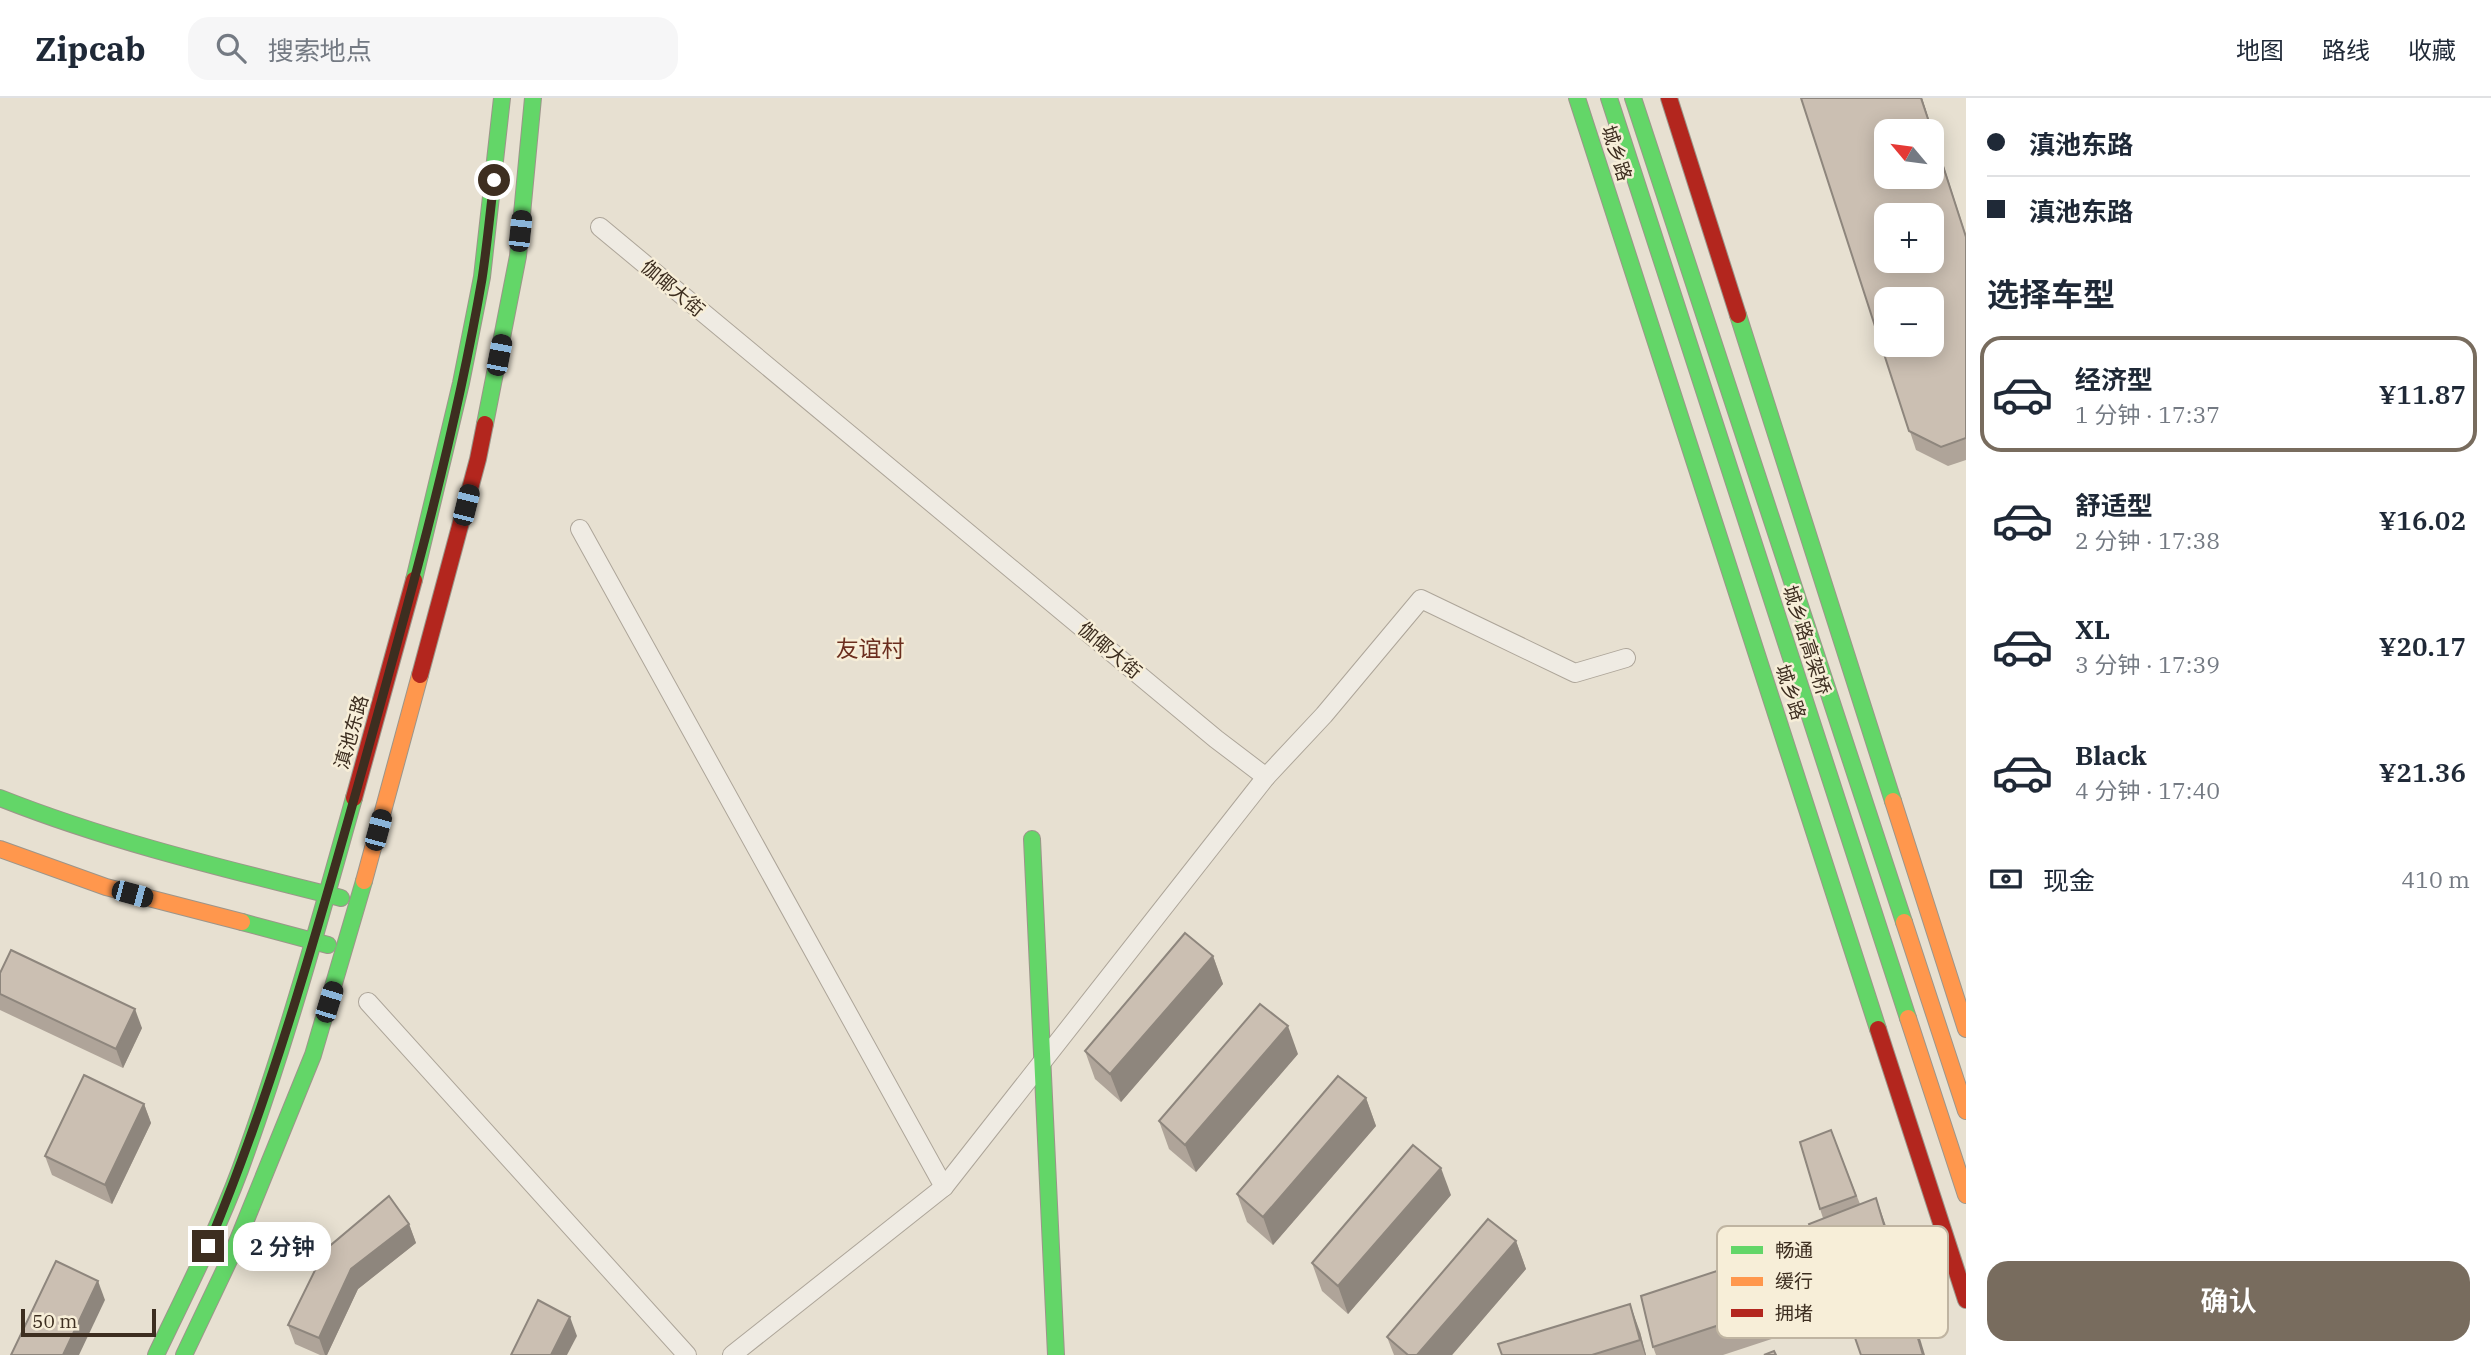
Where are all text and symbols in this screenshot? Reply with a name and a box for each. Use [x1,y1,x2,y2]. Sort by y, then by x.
search box [188,17,678,80]
text: Zipcab [35,27,146,70]
icon: search [212,29,250,67]
text: 搜索地点 [268,33,372,67]
text: 地图 [2236,34,2284,66]
text: 路线 [2322,34,2370,66]
text: 收藏 [2408,34,2456,66]
north arrow [1874,119,1944,189]
map controls [1874,119,1944,357]
street label: 城乡路 [1597,122,1637,184]
text: 滇池东路 [2029,127,2133,161]
route start [478,164,510,196]
text: 滇池东路 [2029,194,2133,228]
button: + [1874,203,1944,273]
car [508,209,533,253]
street label: 伽倻大街 [636,254,710,322]
text: 选择车型 [1987,273,2115,315]
button: − [1874,287,1944,357]
car [485,332,514,378]
text: 经济型 [2075,362,2153,396]
icon: car [1991,363,2054,426]
text: ¥11.87 [2379,377,2466,411]
text: 1 分钟 · 17:37 [2075,399,2220,429]
car [451,482,482,528]
text: 舒适型 [2075,488,2153,522]
icon: car [1991,489,2054,552]
text: ¥16.02 [2379,503,2466,537]
text: 2 分钟 · 17:38 [2075,525,2220,555]
street label: 城乡路高架桥 [1779,582,1835,698]
text: XL [2075,612,2110,646]
icon: car [1991,615,2054,678]
street label: 伽倻大街 [1073,616,1147,684]
text: ¥20.17 [2379,629,2466,663]
district label: 友谊村 [836,633,905,663]
text: 3 分钟 · 17:39 [2075,649,2220,679]
street label: 城乡路 [1771,661,1811,723]
street label: 滇池东路 [329,692,373,772]
text: Black [2075,738,2147,772]
icon: car [1991,741,2054,804]
text: ¥21.36 [2379,755,2466,789]
text: 4 分钟 · 17:40 [2075,775,2220,805]
car [363,807,394,853]
icon: cash [1987,860,2025,898]
text: 现金 [2043,863,2095,897]
text: 410 m [2401,864,2470,894]
car [109,878,156,910]
car [313,979,346,1025]
callout: 2 分钟 [232,1222,330,1270]
legend [1717,1226,1948,1338]
route end [192,1230,224,1262]
text: 2 分钟 [249,1231,315,1261]
text: 畅通 [1775,1238,1813,1262]
button: 确认 [1987,1261,2470,1341]
text: 缓行 [1775,1269,1813,1293]
text: 拥堵 [1775,1301,1813,1325]
scale bar [21,1306,156,1338]
text: 50 m [32,1309,77,1333]

